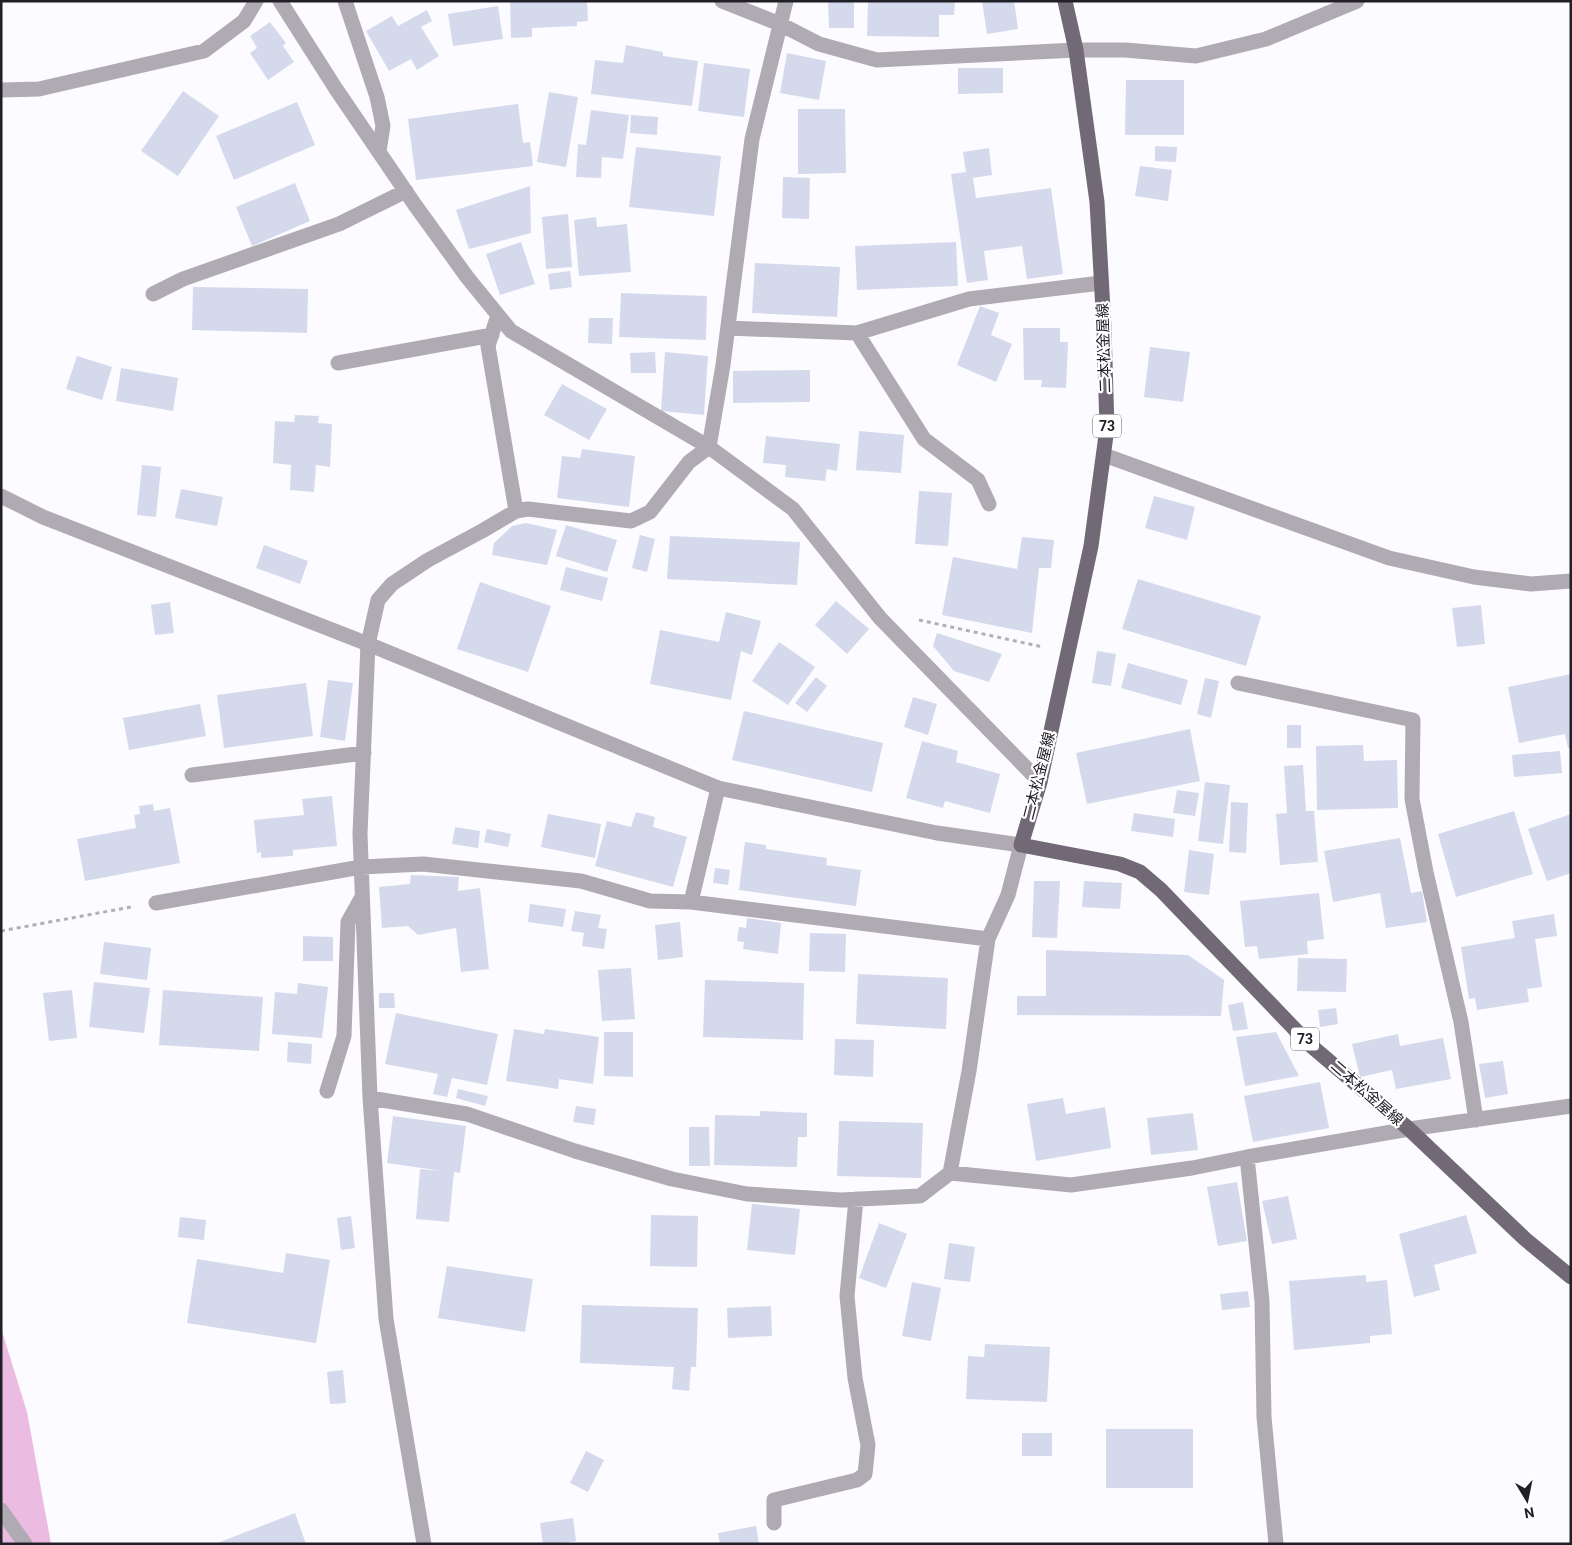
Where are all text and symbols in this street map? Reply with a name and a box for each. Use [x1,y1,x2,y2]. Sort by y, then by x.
street label: 二本松金屋線 [1093,303,1115,393]
road number: 73 [1093,414,1121,438]
street label: 二本松金屋線 [1019,730,1059,822]
road number: 73 [1291,1028,1319,1050]
street label: 二本松金屋線 [1327,1057,1407,1129]
north arrow [1502,1475,1552,1525]
text: N [1523,1504,1536,1522]

